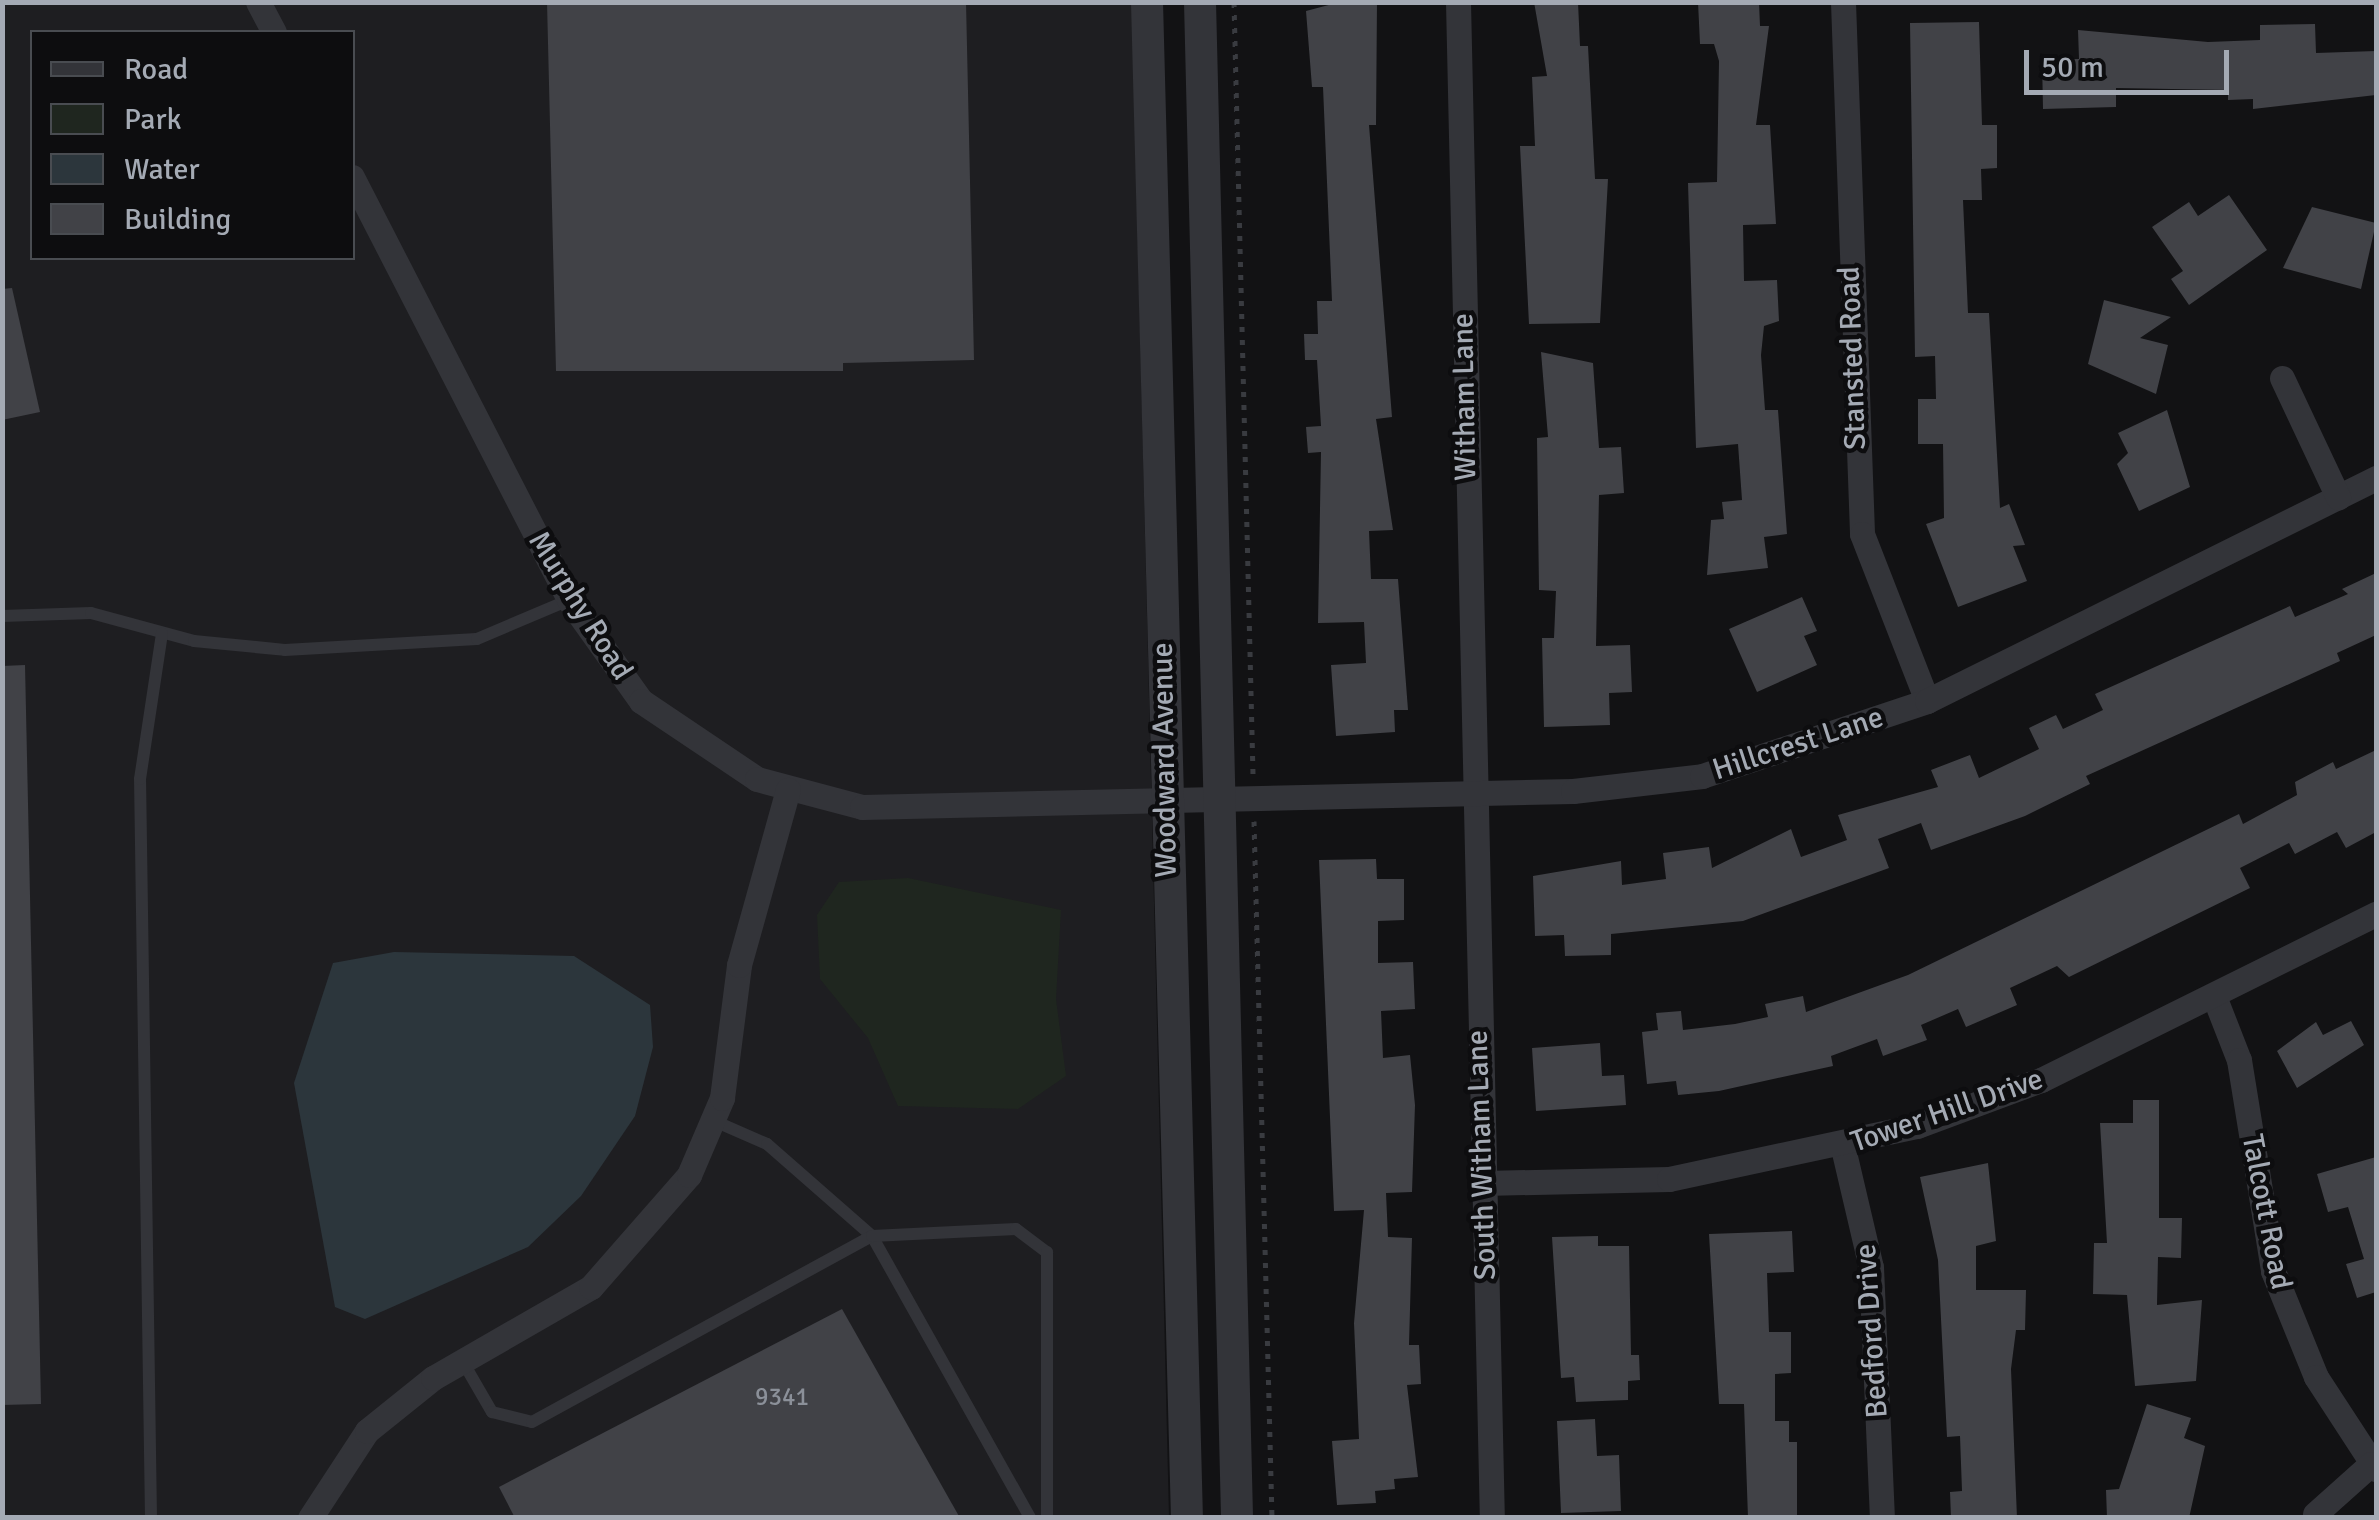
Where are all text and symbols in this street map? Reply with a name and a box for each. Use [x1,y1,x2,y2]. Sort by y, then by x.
legend [30,30,355,260]
scale bar [2029,30,2234,92]
text: 50 m [2041,49,2104,86]
text: Road [124,51,188,88]
text: Park [124,101,182,138]
text: Water [124,151,200,188]
text: Building [124,201,231,238]
street label: Stansted Road [1832,266,1874,450]
street label: Witham Lane [1446,313,1484,481]
street label: Murphy Road [520,525,640,687]
street label: Woodward Avenue [1145,642,1185,878]
street label: Hillcrest Lane [1708,700,1888,788]
street label: South Witham Lane [1460,1029,1504,1281]
street label: Tower Hill Drive [1846,1061,2048,1161]
street label: Talcott Road [2233,1131,2299,1293]
street label: Bedford Drive [1848,1243,1896,1419]
house number: 9341 [755,1382,809,1412]

